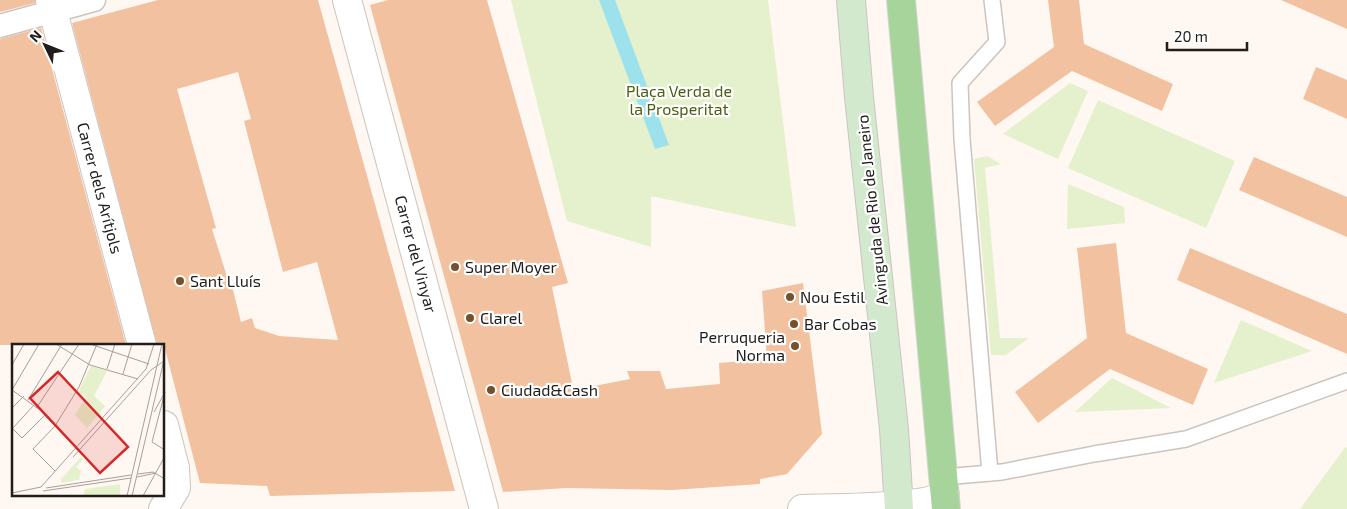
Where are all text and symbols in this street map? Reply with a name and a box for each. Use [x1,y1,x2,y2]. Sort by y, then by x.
north arrow [20,20,70,70]
scale bar [1167,20,1247,52]
text: N [25,26,45,45]
text: 20 m [1174,27,1208,45]
park label: Plaça Verda de la Prosperitat [626,81,732,118]
street label: Avinguda de Rio de Janeiro [852,114,891,306]
street label: Carrer dels Arítjols [73,120,127,256]
street label: Carrer del Vinyar [392,193,441,315]
place label: Super Moyer [465,257,558,276]
marker: Super Moyer [449,261,461,273]
place label: Sant Lluís [190,271,261,290]
marker: Sant Lluís [174,275,186,287]
place label: Nou Estil [800,287,865,306]
marker: Nou Estil [784,291,796,303]
place label: Clarel [480,308,522,327]
marker: Clarel [464,312,476,324]
place label: Bar Cobas [804,314,877,333]
marker: Bar Cobas [788,318,800,330]
place label: Perruqueria Norma [699,327,785,364]
marker: Perruqueria Norma [789,340,801,352]
inset map [12,344,165,496]
place label: Ciudad&Cash [501,380,598,399]
marker: Ciudad&Cash [485,384,497,396]

